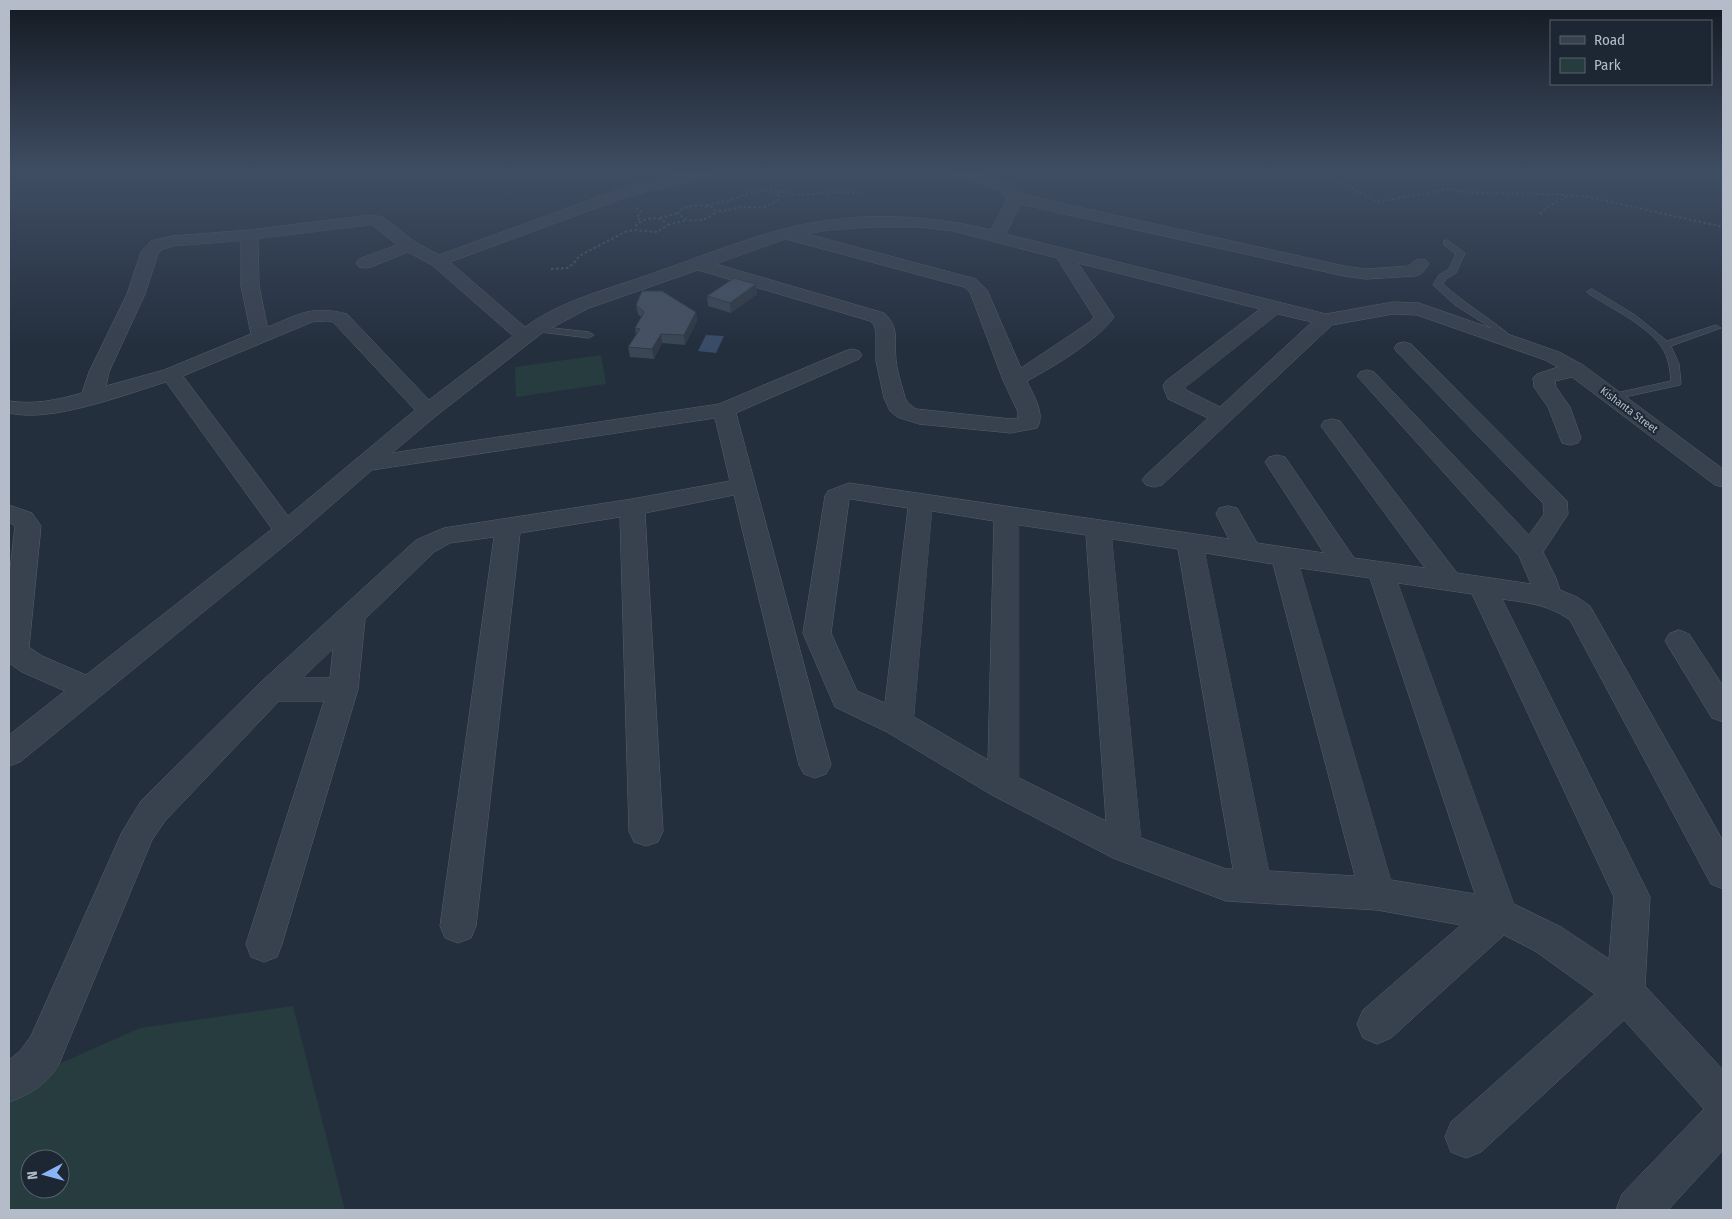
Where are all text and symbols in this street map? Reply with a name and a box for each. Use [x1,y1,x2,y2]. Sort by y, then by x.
legend [1550,20,1712,85]
text: Road [1594,31,1625,49]
text: Park [1594,56,1621,74]
street label: Kishanta Street [1598,384,1661,436]
north arrow [20,1149,70,1199]
text: N [24,1170,41,1180]

